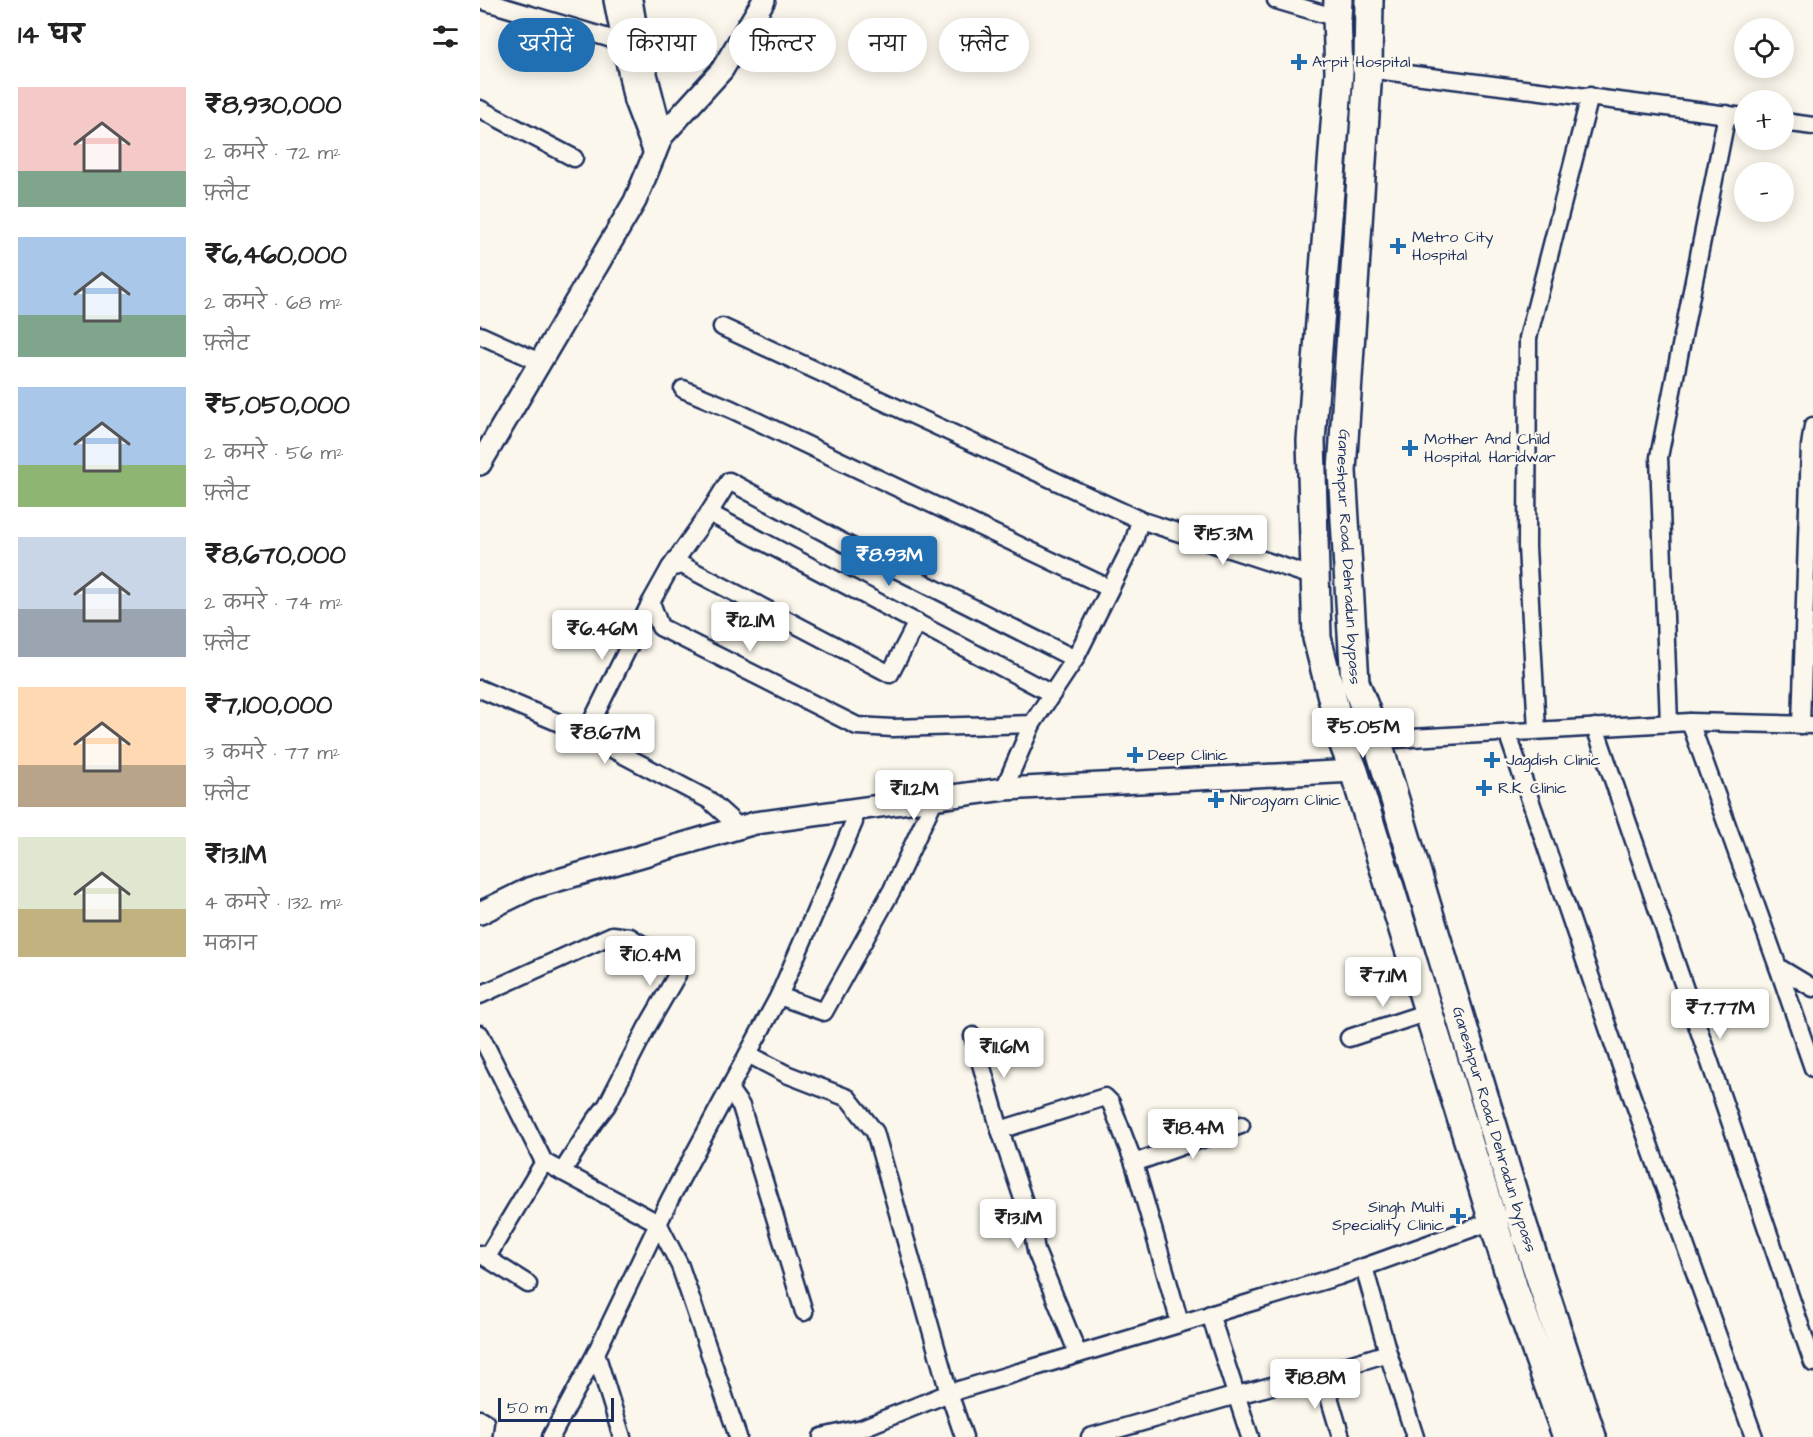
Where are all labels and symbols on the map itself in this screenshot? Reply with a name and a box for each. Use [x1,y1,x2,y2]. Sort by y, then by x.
place label: Arpit Hospital [1312,51,1410,73]
marker: Arpit Hospital [1290,53,1308,71]
place label: Metro City Hospital [1412,226,1494,266]
marker: Metro City Hospital [1389,237,1407,255]
place label: Mother And Child Hospital, Haridwar [1424,428,1556,468]
street label: Ganeshpur Road, Dehradun bypass [1331,429,1366,685]
marker: Mother And Child Hospital, Haridwar [1401,439,1419,457]
pin: ₹15.3M [1174,515,1272,566]
pin: ₹8.93M [840,536,938,587]
pin: ₹12.1M [701,602,799,653]
pin: ₹6.46M [553,610,651,661]
pin: ₹5.05M [1314,708,1412,759]
pin: ₹8.67M [556,714,654,765]
place label: Deep Clinic [1148,744,1228,766]
marker: Deep Clinic [1126,746,1144,764]
place label: Jagdish Clinic [1506,749,1601,772]
marker: Jagdish Clinic [1483,751,1501,769]
pin: ₹11.2M [865,770,963,821]
place label: R.K. Clinic [1498,777,1567,799]
marker: R.K. Clinic [1475,779,1493,797]
place label: Nirogyam Clinic [1230,789,1341,812]
marker: Nirogyam Clinic [1207,791,1225,809]
pin: ₹10.4M [601,936,699,987]
pin: ₹7.1M [1341,957,1425,1008]
pin: ₹7.77M [1671,989,1769,1040]
street label: Ganeshpur Road, Dehradun bypass [1447,1004,1542,1255]
pin: ₹11.6M [955,1028,1053,1079]
pin: ₹18.4M [1144,1109,1242,1160]
place label: Singh Multi Speciality Clinic [1332,1196,1445,1237]
pin: ₹13.1M [969,1199,1067,1250]
marker: Singh Multi Speciality Clinic [1449,1207,1467,1225]
pin: ₹18.8M [1266,1359,1364,1410]
scale bar [498,1395,614,1422]

